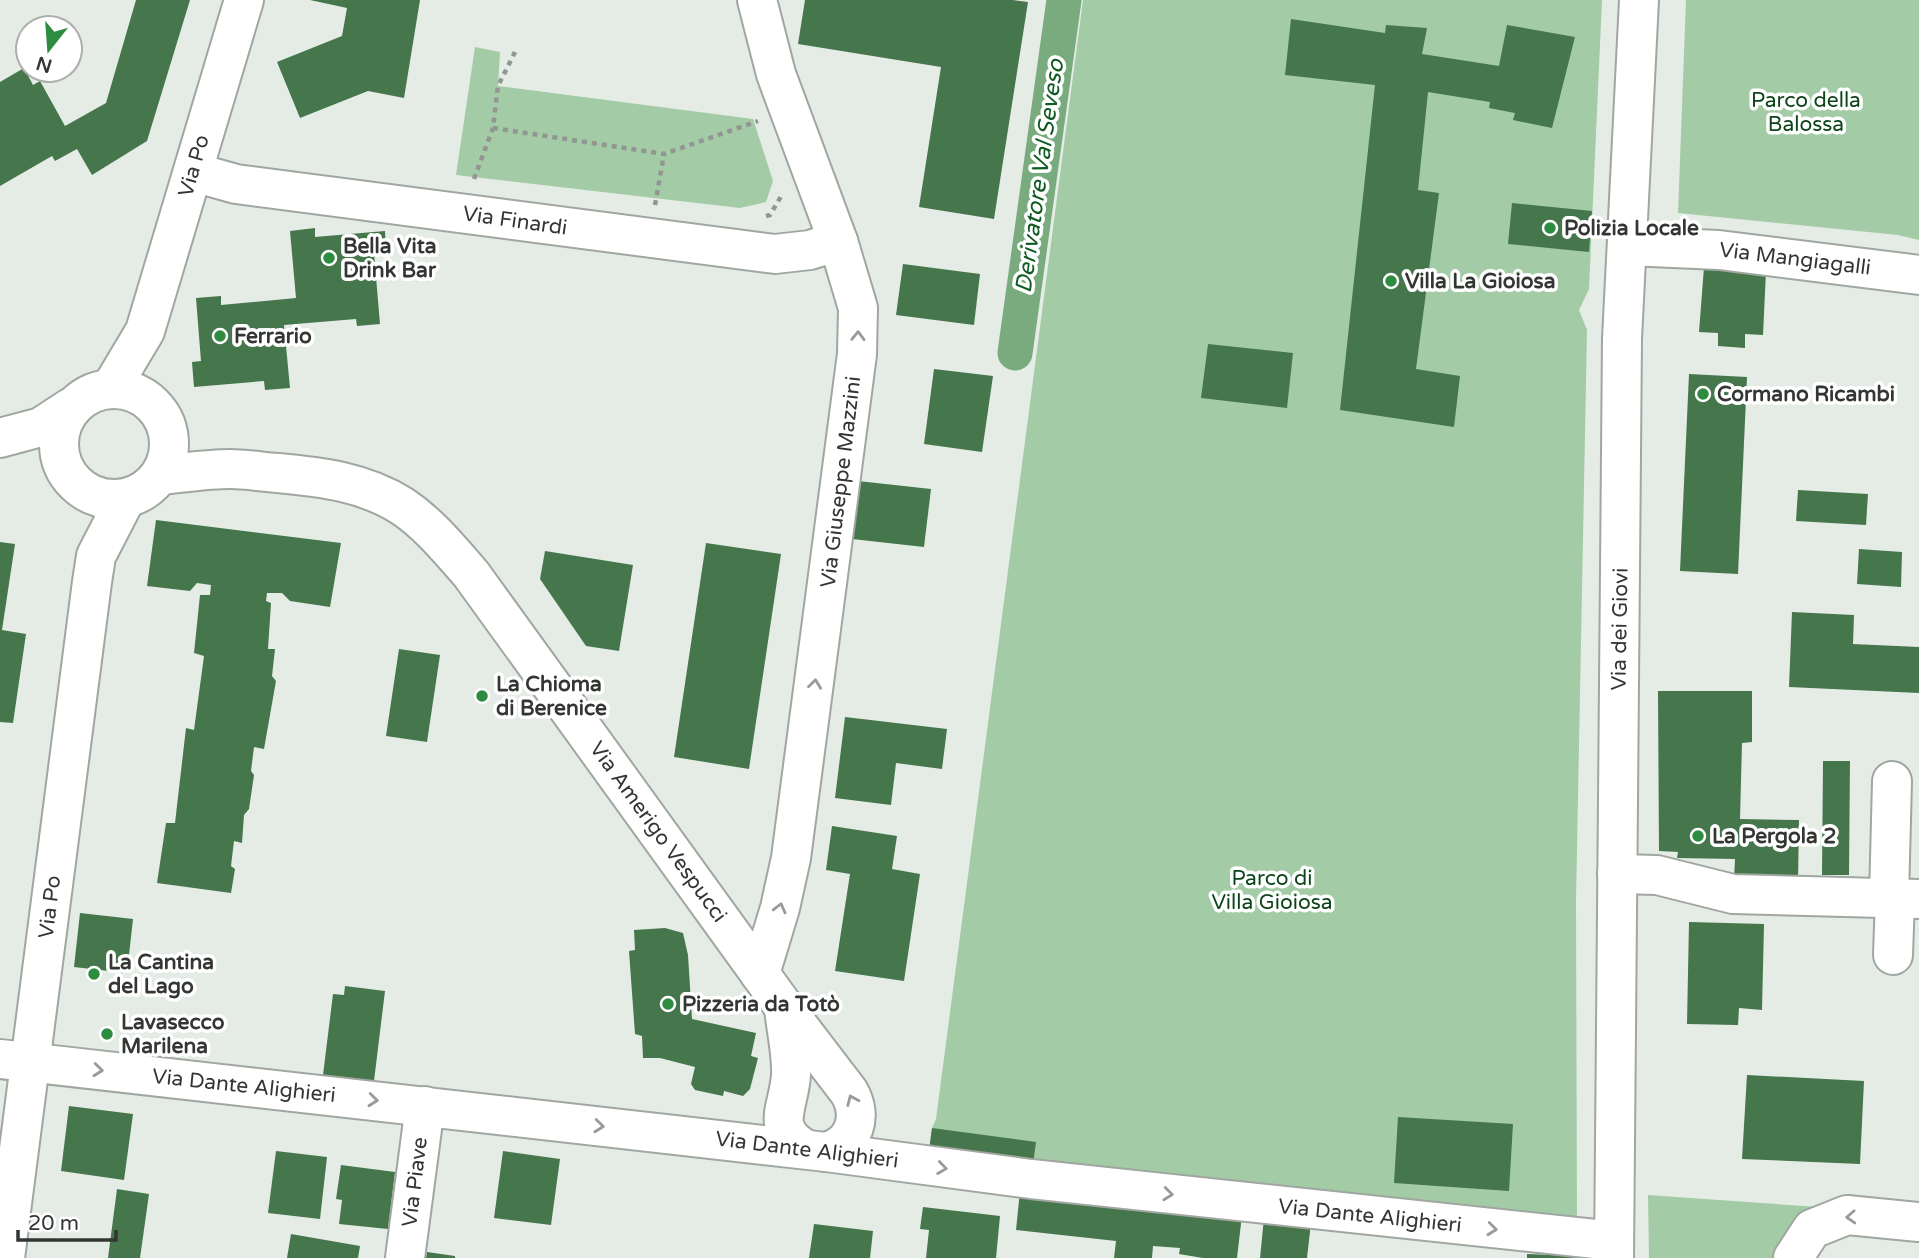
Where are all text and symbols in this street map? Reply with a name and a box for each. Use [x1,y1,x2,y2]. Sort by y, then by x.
north arrow [14,14,84,84]
text: N [34,52,55,77]
water label: Derivatore Val Seveso [1010,56,1070,295]
park label: Parco della Balossa [1751,88,1861,137]
street label: Via Po [173,132,215,200]
street label: Via Finardi [461,201,569,241]
place label: Polizia Locale [1564,216,1699,241]
marker: Polizia Locale [1542,220,1558,236]
place label: Bella Vita Drink Bar [343,234,437,283]
street label: Via Mangiagalli [1718,237,1872,281]
marker: Bella Vita Drink Bar [321,250,337,266]
place label: Villa La Gioiosa [1405,269,1555,294]
marker: Villa La Gioiosa [1383,273,1399,289]
place label: Ferrario [234,324,312,349]
marker: Ferrario [212,328,228,344]
one-way arrow [850,331,865,342]
street label: Via Giuseppe Mazzini [816,375,866,589]
place label: Cormano Ricambi [1717,382,1895,407]
marker: Cormano Ricambi [1695,386,1711,402]
street label: Via dei Giovi [1606,567,1634,691]
place label: La Chioma di Berenice [496,672,607,721]
one-way arrow [807,678,822,689]
marker: La Chioma di Berenice [474,688,490,704]
street label: Via Amerigo Vespucci [584,737,732,927]
place label: La Pergola 2 [1712,824,1837,849]
marker: La Pergola 2 [1690,828,1706,844]
park label: Parco di Villa Gioiosa [1211,866,1333,915]
street label: Via Po [34,874,66,940]
one-way arrow [772,902,786,914]
place label: La Cantina del Lago [108,950,214,999]
marker: La Cantina del Lago [86,966,102,982]
place label: Pizzeria da Totò [682,992,840,1017]
marker: Pizzeria da Totò [660,996,676,1012]
place label: Lavasecco Marilena [121,1010,225,1059]
marker: Lavasecco Marilena [99,1026,115,1042]
one-way arrow [92,1062,104,1077]
street label: Via Dante Alighieri [151,1064,337,1108]
one-way arrow [367,1093,378,1108]
one-way arrow [846,1095,860,1107]
one-way arrow [593,1118,605,1133]
street label: Via Dante Alighieri [714,1126,900,1174]
street label: Via Piave [397,1135,433,1228]
one-way arrow [936,1160,948,1175]
one-way arrow [1163,1186,1174,1201]
street label: Via Dante Alighieri [1277,1194,1463,1238]
scale bar [18,1198,116,1242]
one-way arrow [1845,1209,1856,1224]
text: 20 m [28,1211,79,1236]
one-way arrow [1486,1222,1497,1237]

